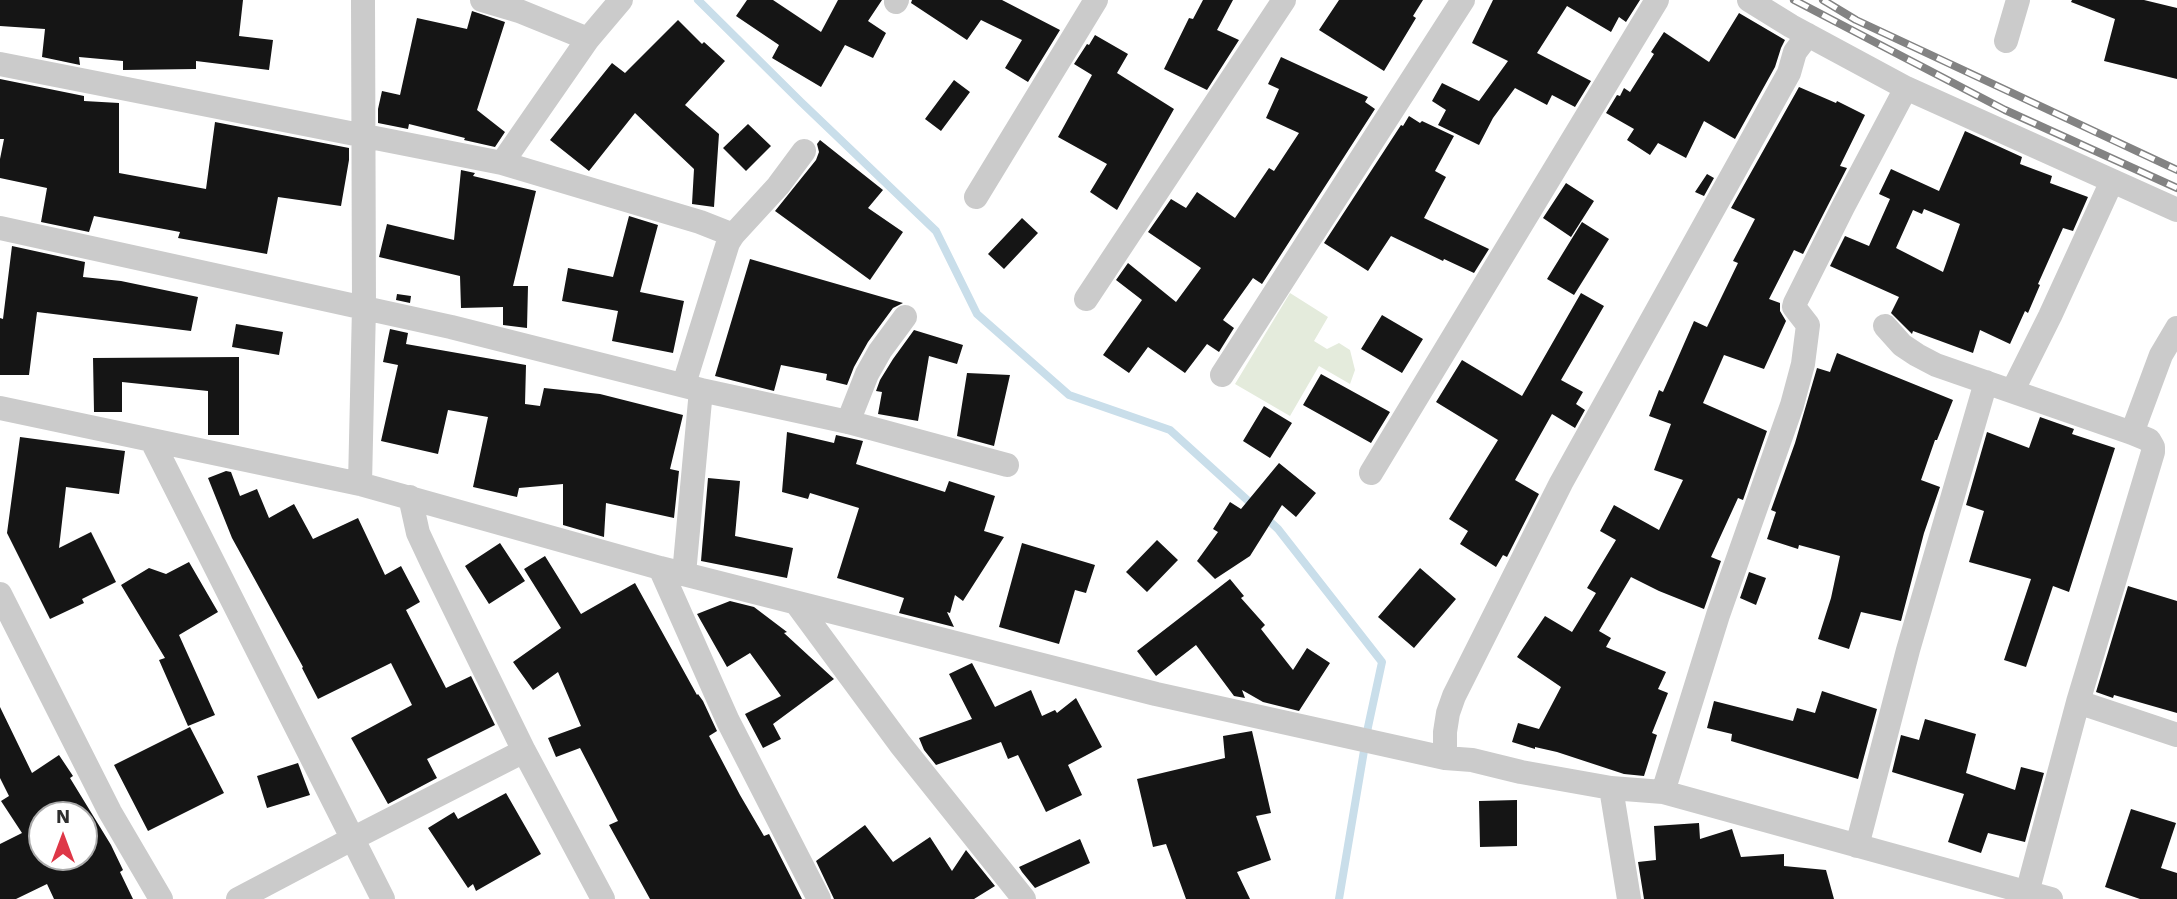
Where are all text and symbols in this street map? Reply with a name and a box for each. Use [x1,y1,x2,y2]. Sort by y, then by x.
north arrow [28,801,98,871]
text: N [56,805,70,828]

